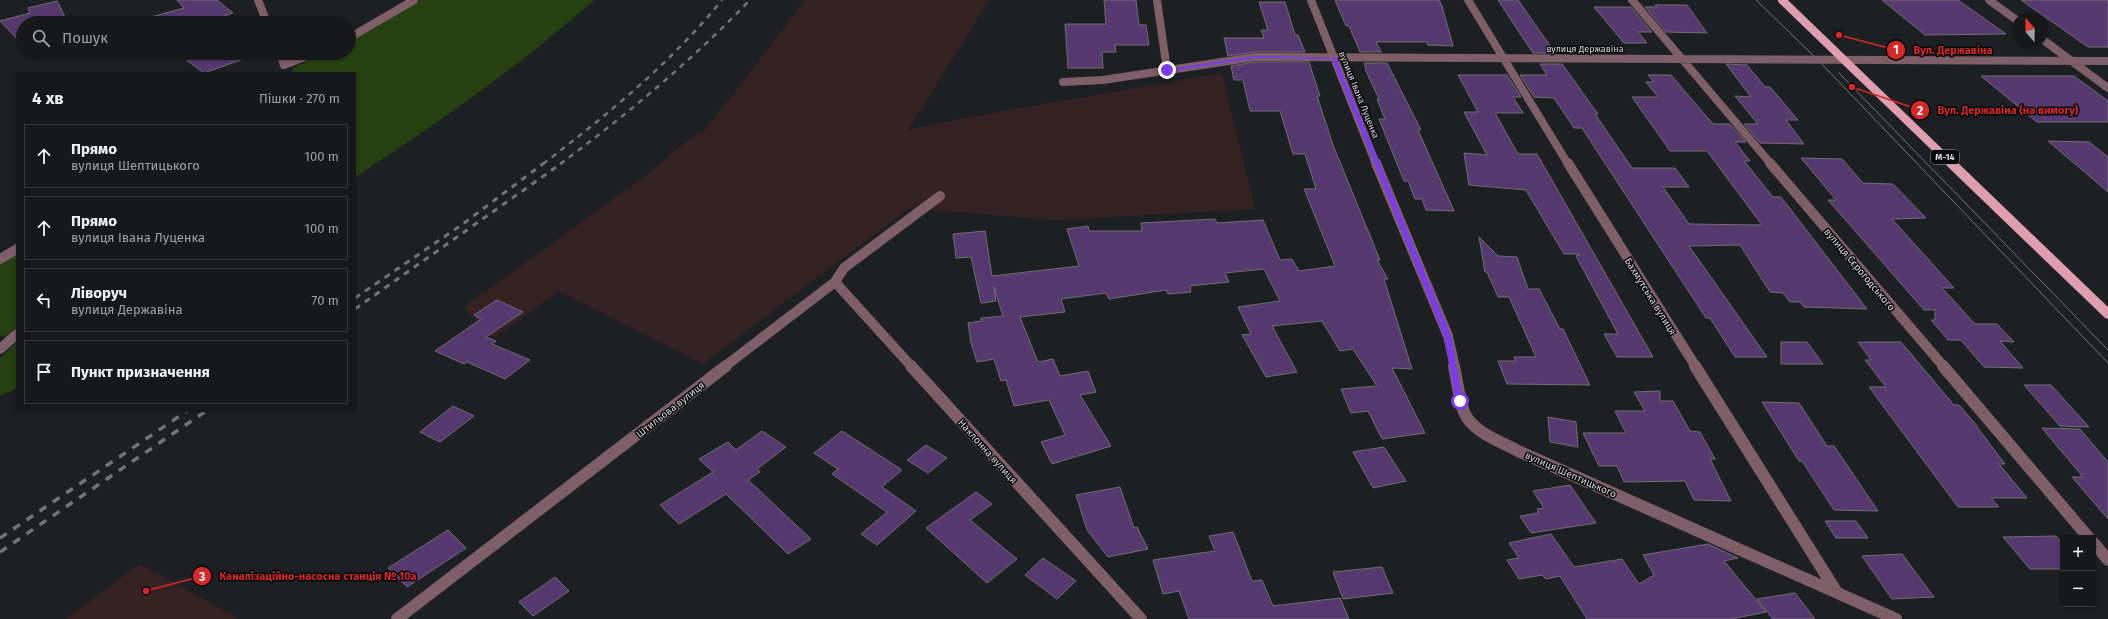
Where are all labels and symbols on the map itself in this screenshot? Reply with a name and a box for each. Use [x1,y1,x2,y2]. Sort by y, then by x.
north arrow [2012,12,2048,48]
callout: Вул. Державіна [1886,39,2001,62]
text: 1 [1893,43,1899,57]
street label: вулиця Державіна [1546,44,1624,54]
text: Вул. Державіна [1913,44,1993,57]
street label: вулиця Івана Луценка [1337,50,1381,140]
route end [1158,61,1176,79]
callout: Вул. Державіна (на вимогу) [1910,99,2087,122]
text: 2 [1917,104,1923,118]
text: Вул. Державіна (на вимогу) [1938,104,2079,117]
road number: М-14 [1931,150,1959,164]
street label: вулиця Сєрогодського [1821,226,1897,314]
street label: Бахмутська вулиця [1622,256,1679,337]
street label: Штильова вулиця [634,379,707,440]
route start [1451,392,1469,410]
street label: Наклонна вулиця [955,417,1019,486]
street label: вулиця Шептицького [1523,449,1618,501]
callout: Каналізаційно-насосна станція № 10а [192,565,425,588]
text: 3 [198,570,205,584]
text: Каналізаційно-насосна станція № 10а [219,570,417,583]

